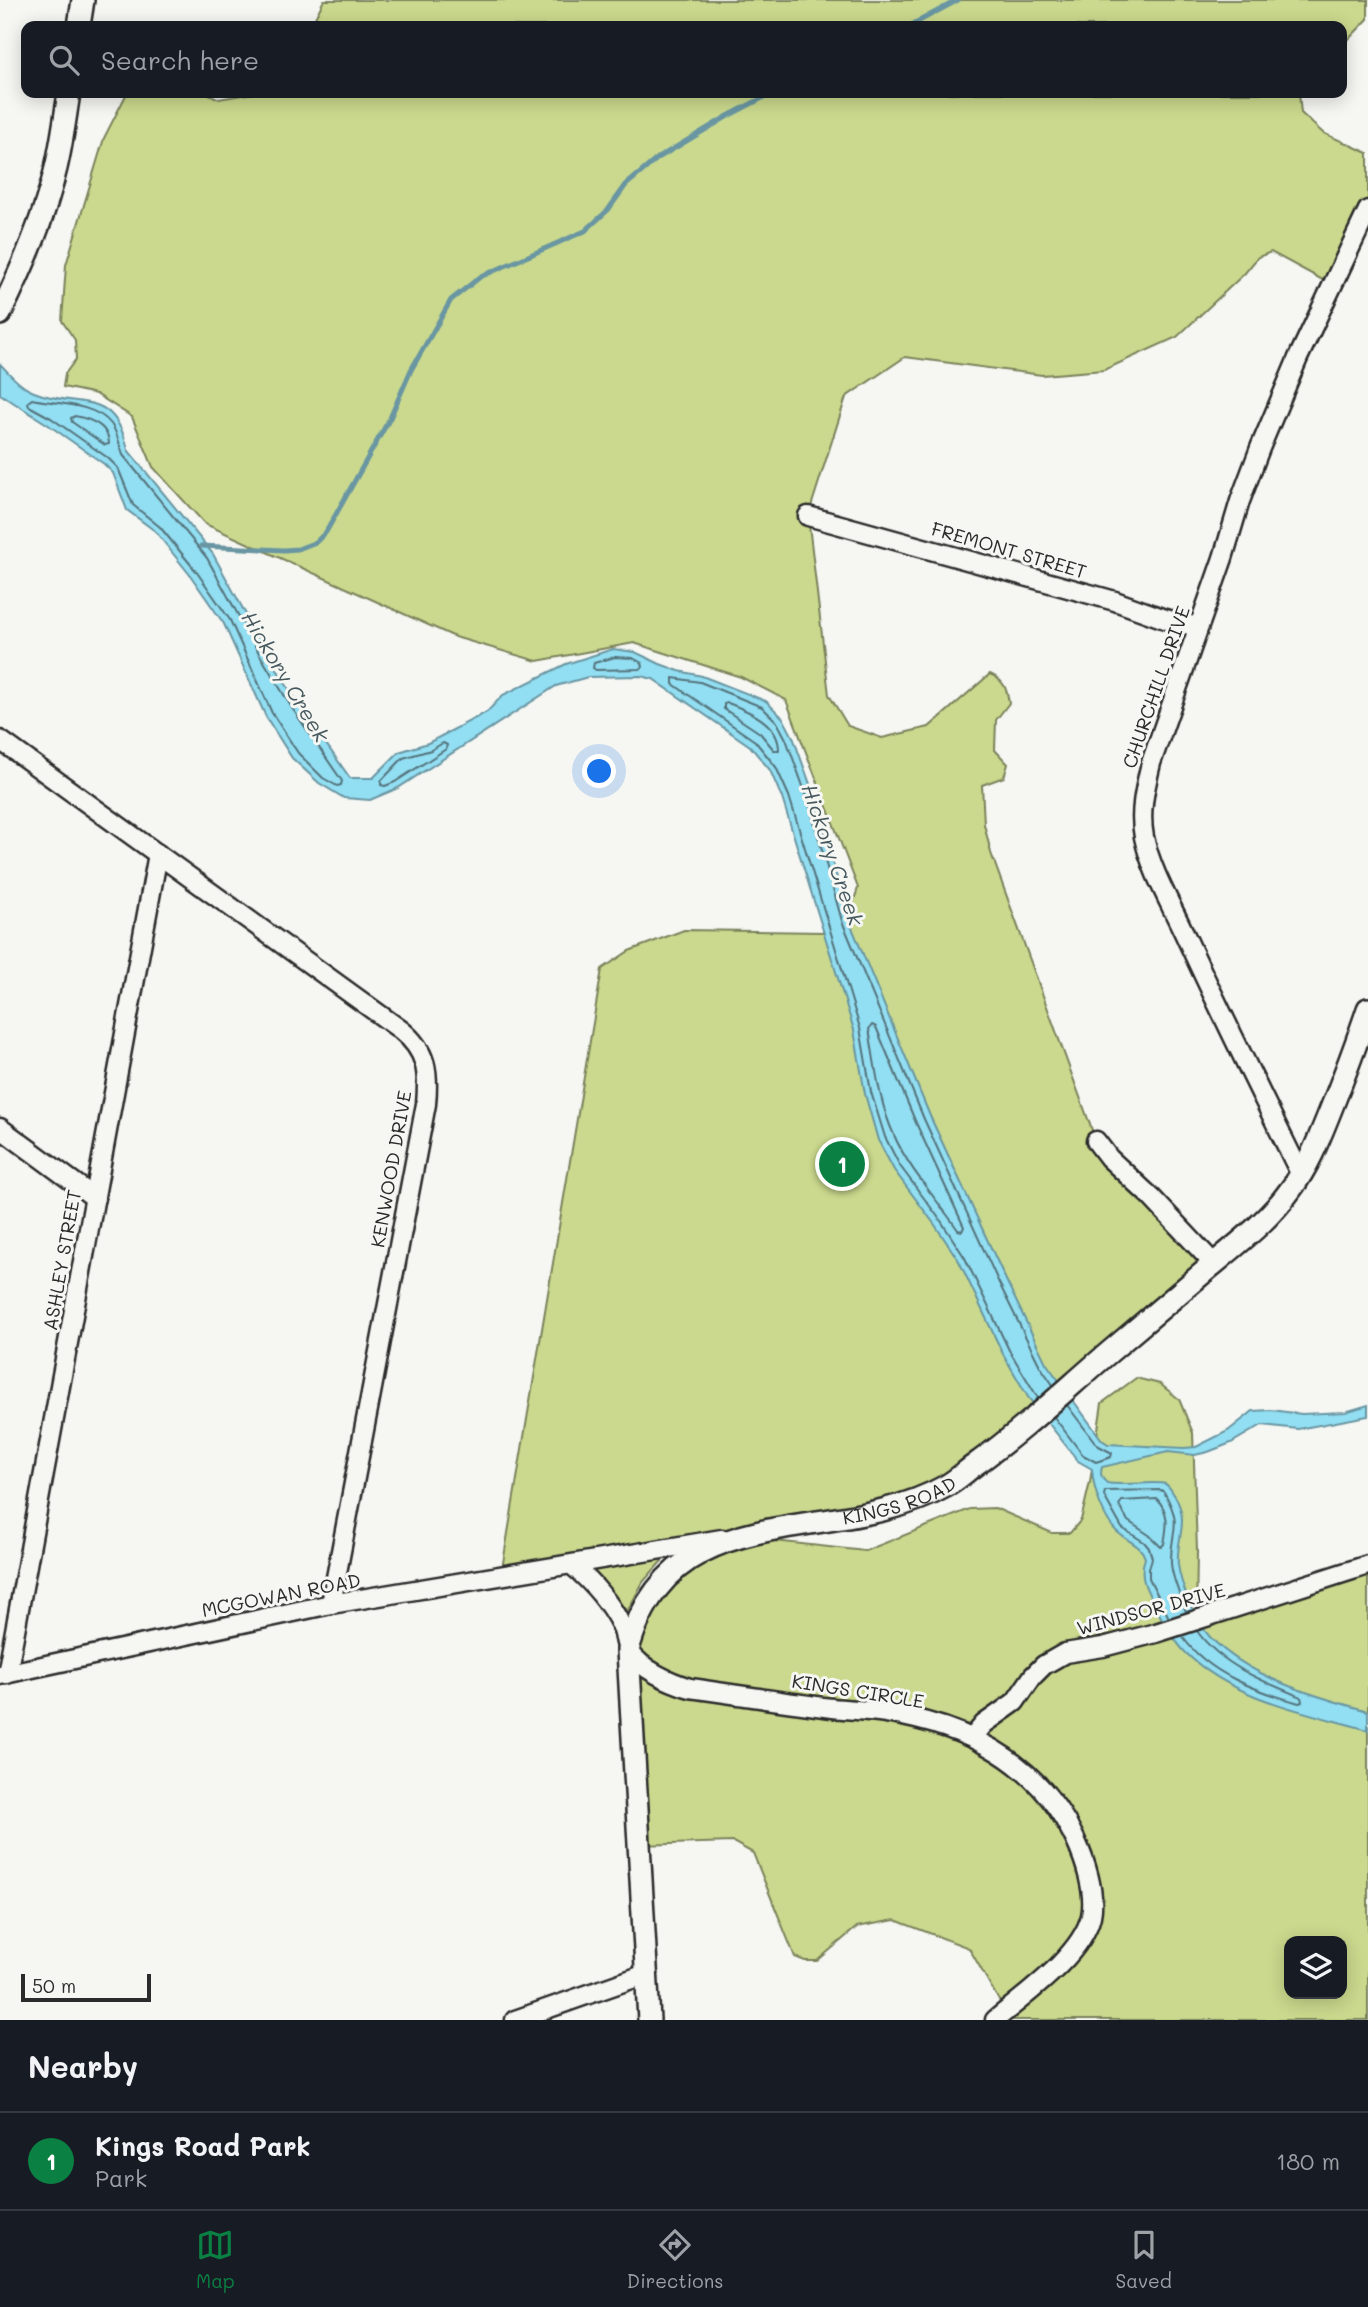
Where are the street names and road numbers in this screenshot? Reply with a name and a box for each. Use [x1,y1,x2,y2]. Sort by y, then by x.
street label: FREMONT STREET [929,515,1090,584]
street label: CHURCHILL DRIVE [1116,602,1195,771]
street label: KENWOOD DRIVE [364,1088,417,1249]
street label: ASHLEY STREET [37,1188,86,1332]
street label: KINGS ROAD [841,1470,961,1530]
street label: MCGOWAN ROAD [199,1567,362,1622]
street label: WINDSOR DRIVE [1074,1577,1228,1640]
street label: KINGS CIRCLE [790,1668,926,1713]

